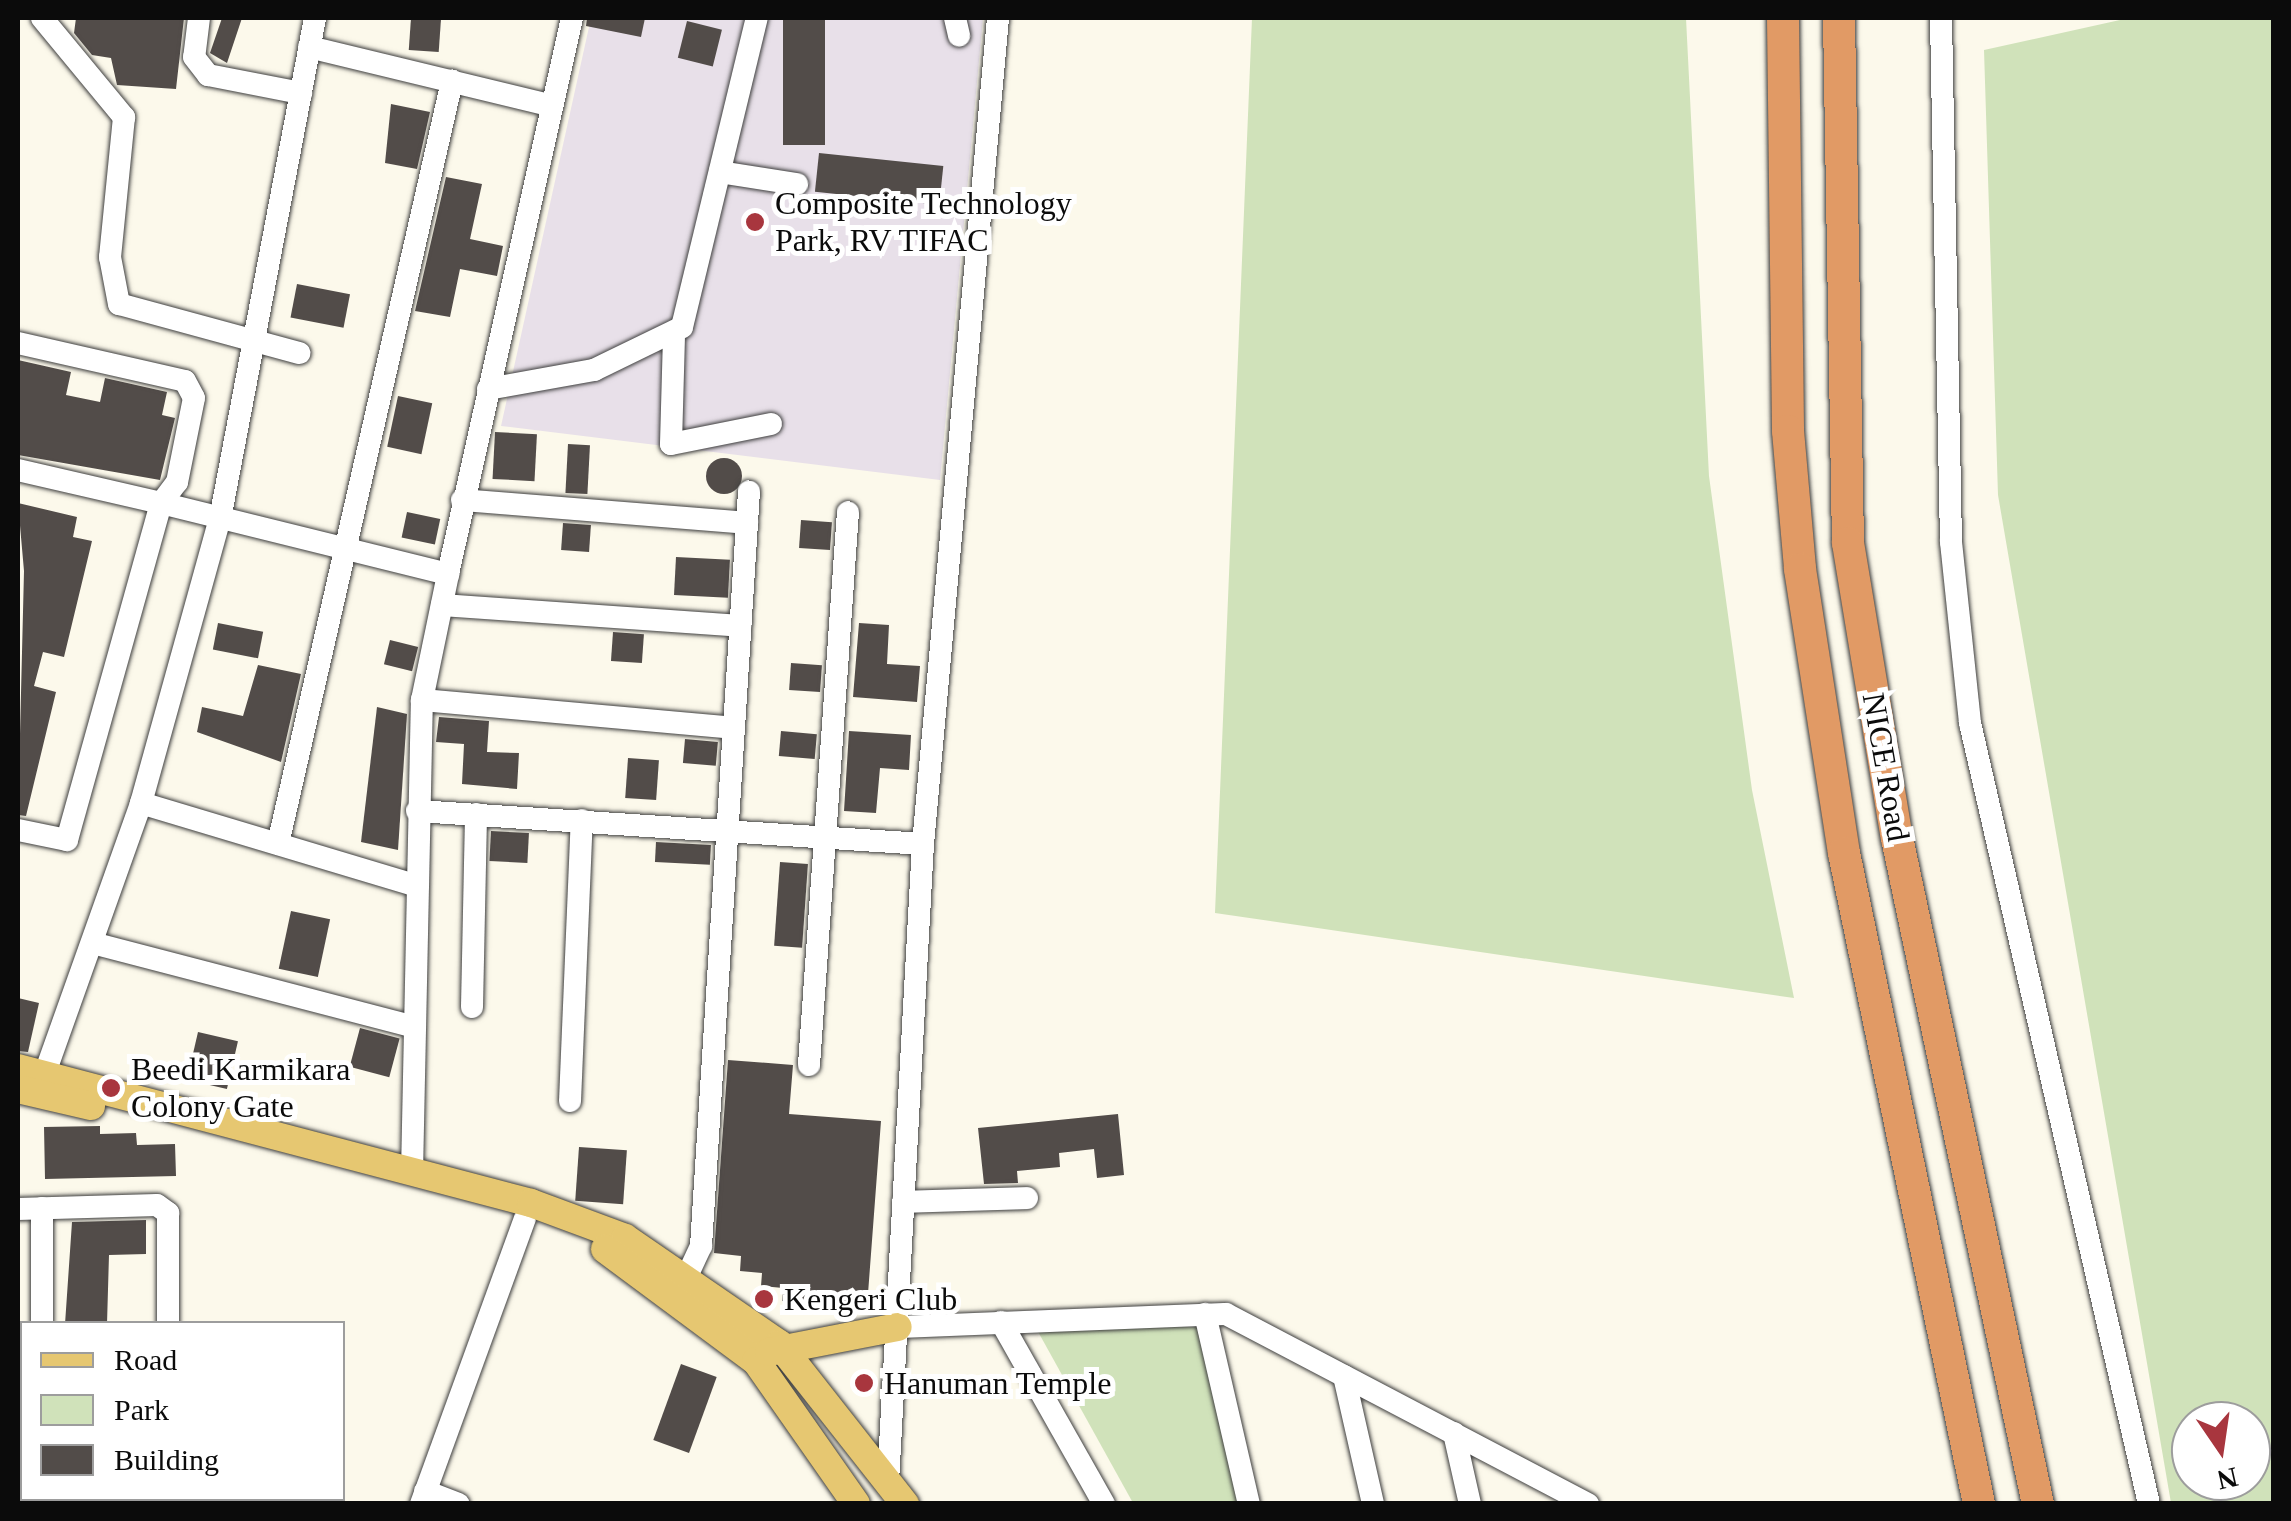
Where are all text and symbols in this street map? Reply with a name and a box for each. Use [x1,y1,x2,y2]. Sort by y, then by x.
place label: Composite Technology Park, RV TIFAC [775,185,1072,260]
marker: Composite Technology Park, RV TIFAC [744,211,766,233]
street label: NICE Road [1854,690,1918,844]
place label: Beedi Karmikara Colony Gate [131,1051,350,1126]
marker: Beedi Karmikara Colony Gate [100,1077,122,1099]
place label: Kengeri Club [784,1280,957,1318]
marker: Kengeri Club [753,1288,775,1310]
legend [20,1321,345,1501]
text: Road [114,1343,177,1376]
place label: Hanuman Temple [884,1364,1112,1402]
marker: Hanuman Temple [853,1372,875,1394]
text: Park [114,1393,169,1426]
north arrow [2171,1401,2271,1501]
text: Building [114,1443,219,1476]
text: N [2214,1461,2241,1496]

